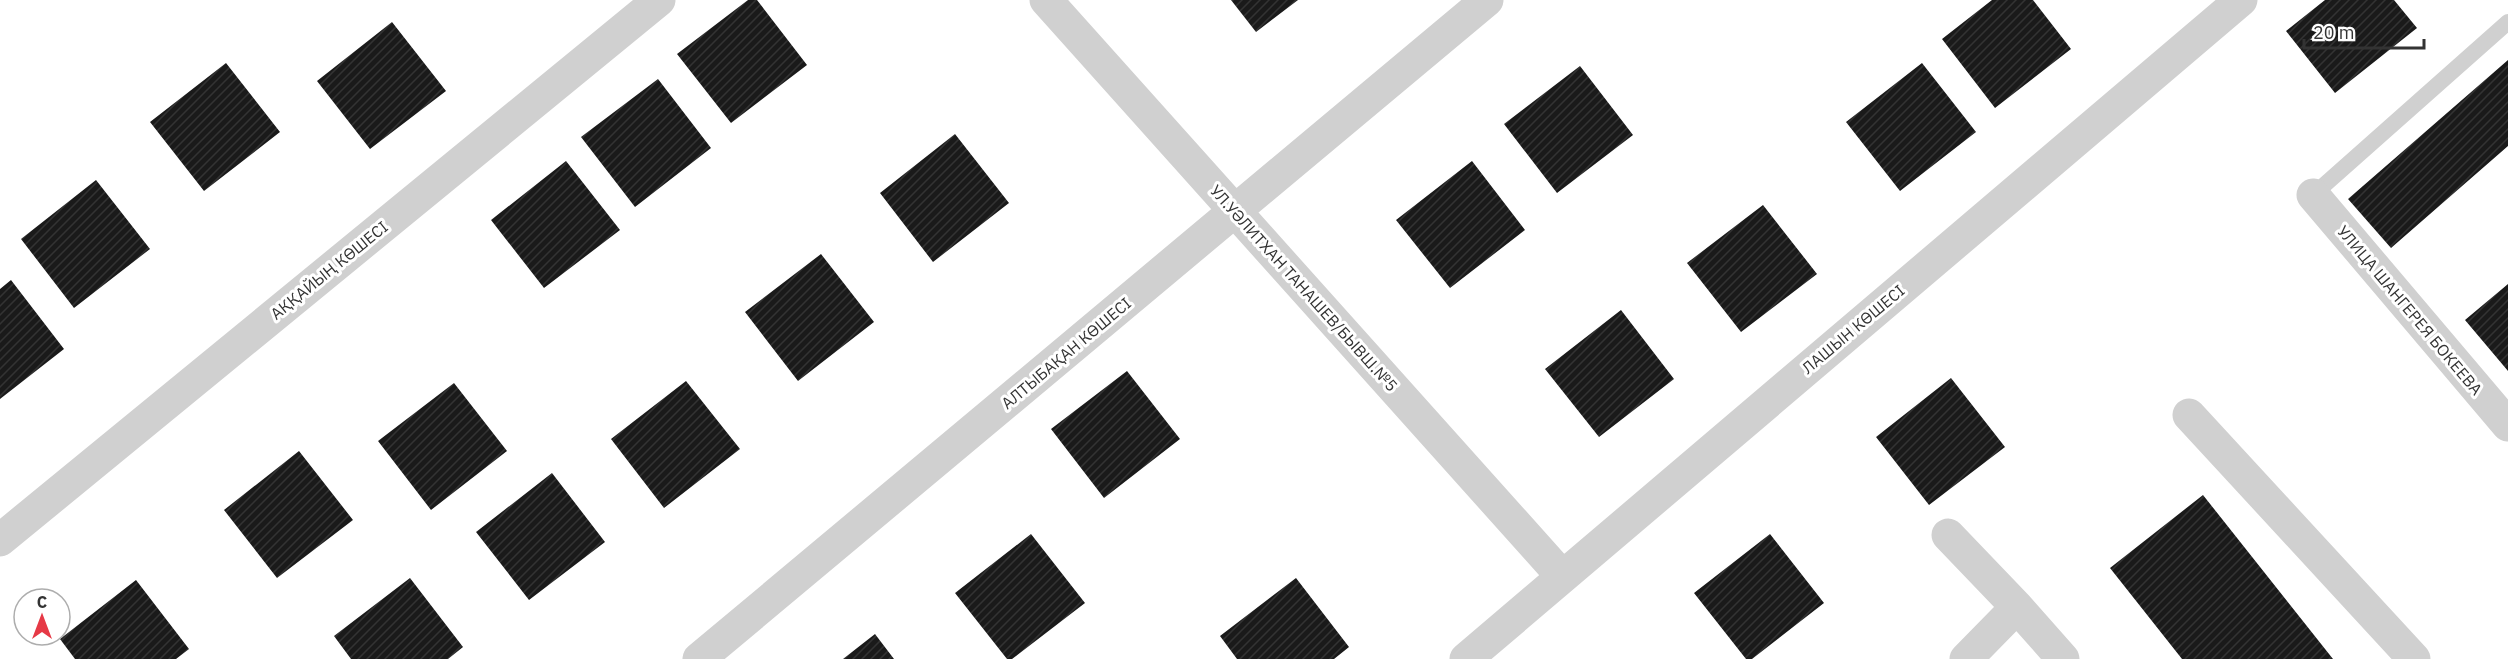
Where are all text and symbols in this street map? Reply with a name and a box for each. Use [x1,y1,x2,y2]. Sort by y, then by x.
scale bar [2304,12,2424,50]
text: 20 m [2313,21,2355,44]
street label: УЛ.УӘЛИТХАН ТАНАШЕВ/БЫВШ.№5 [1206,181,1402,395]
street label: АҚҚАЙЫҢ КӨШЕСІ [266,216,392,324]
street label: УЛИЦА ШАНГЕРЕЯ БОКЕЕВА [2333,221,2487,399]
street label: ЛАШЫН КӨШЕСІ [1798,280,1908,378]
street label: АЛТЫБАҚАН КӨШЕСІ [997,293,1135,413]
north arrow [12,587,72,647]
text: С [37,592,47,612]

